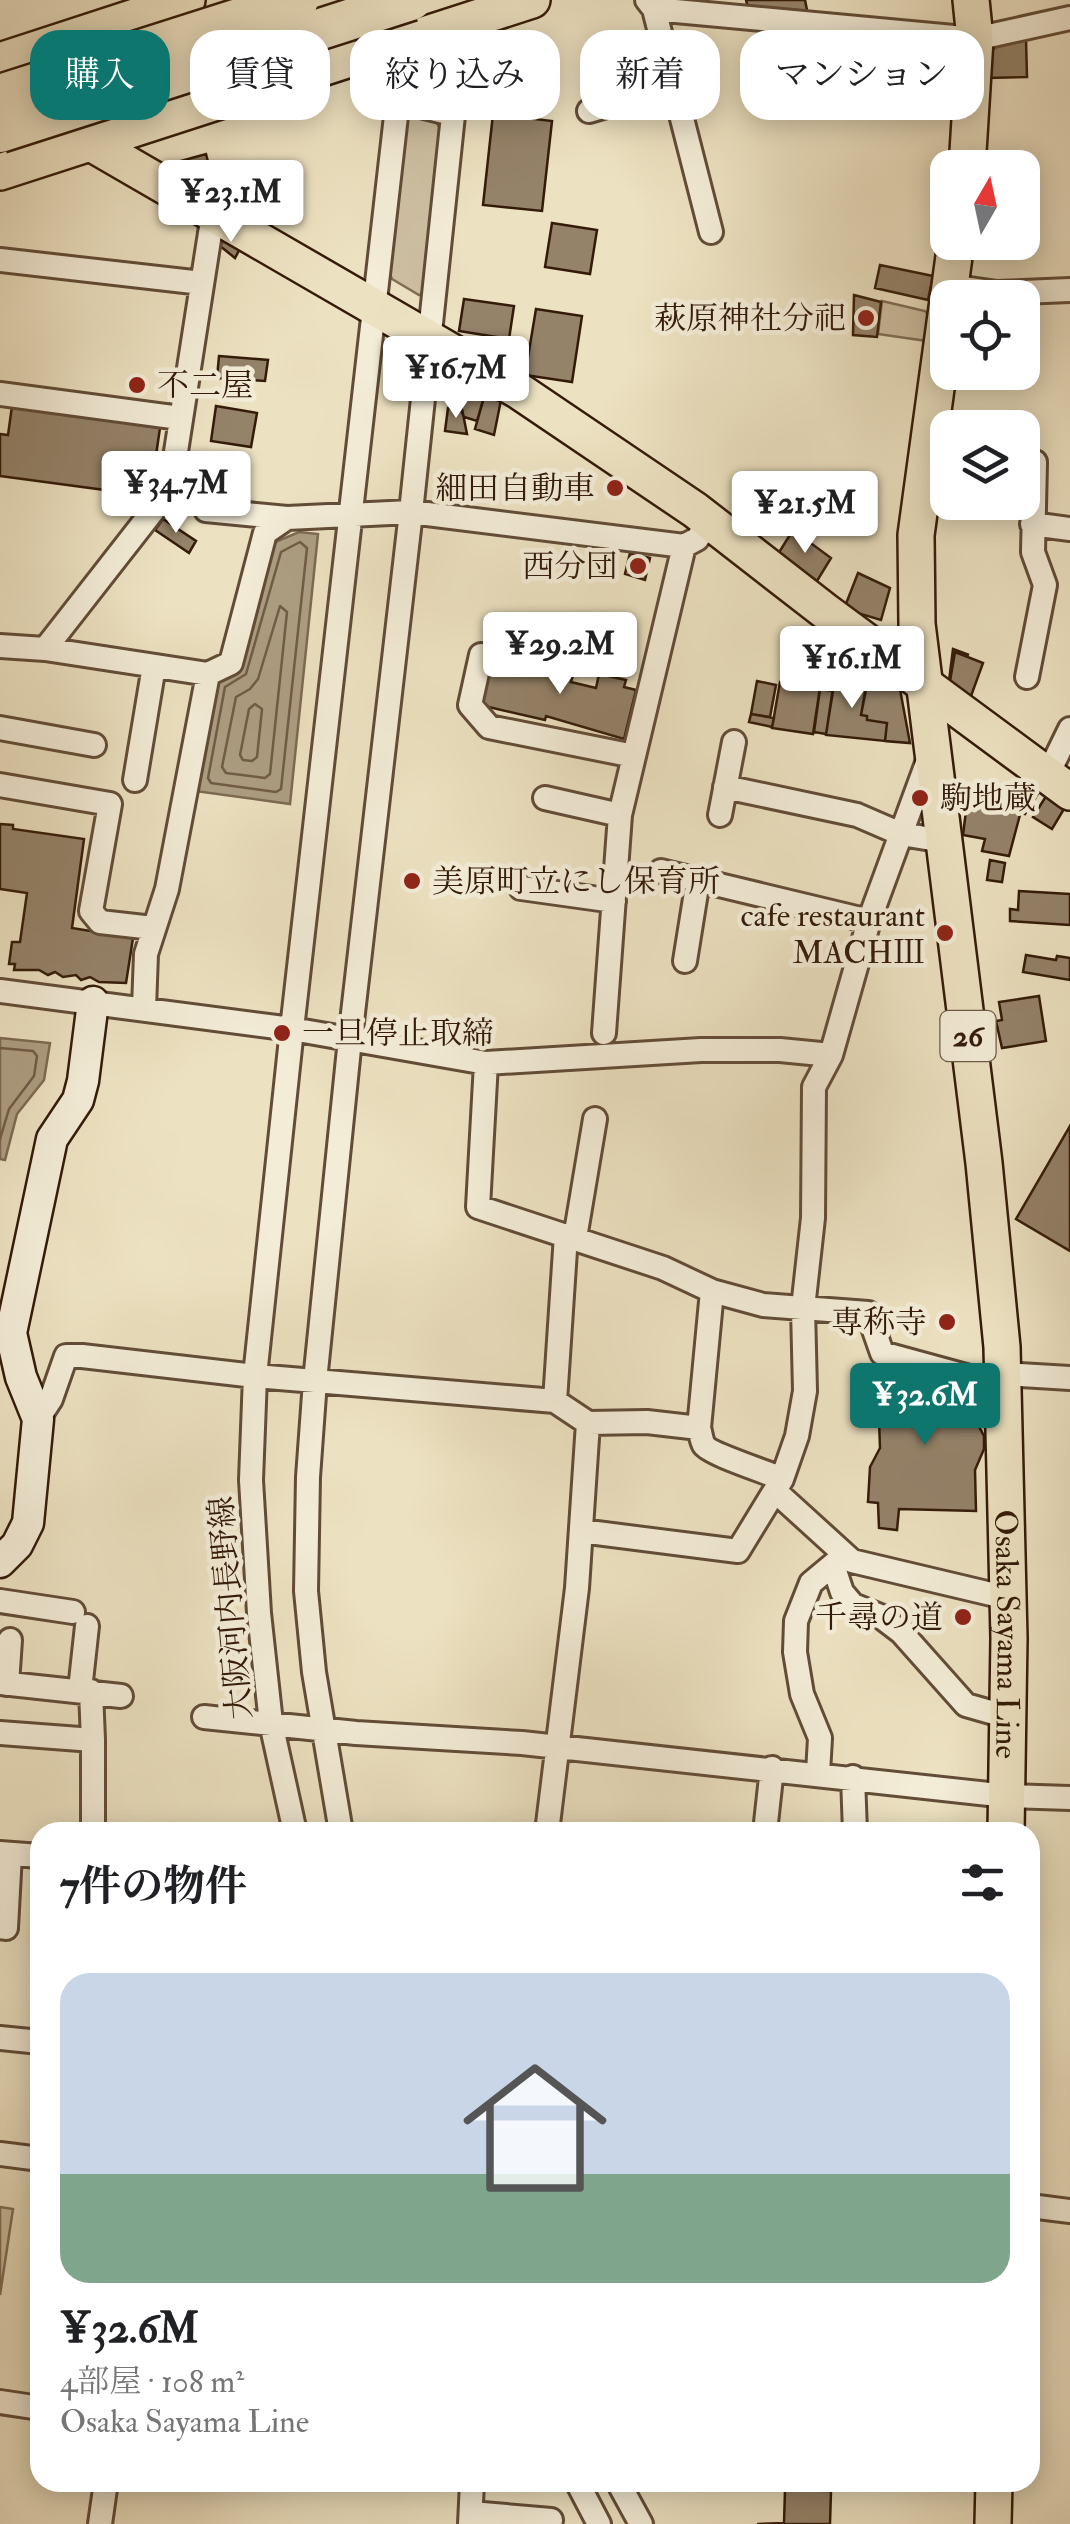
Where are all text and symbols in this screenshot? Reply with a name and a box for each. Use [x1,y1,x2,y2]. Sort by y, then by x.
chip: 購入 [30,30,170,120]
chip: 賃貸 [190,30,330,120]
chip: 絞り込み [350,30,560,120]
chip: 新着 [580,30,720,120]
chip: マンション [740,30,984,120]
north arrow [930,150,1040,260]
map controls [930,150,1040,520]
pin: ¥23.1M [150,160,312,245]
text: ¥23.1M [180,172,282,212]
button: locate [930,280,1040,390]
place label: 萩原神社分祀 [654,299,846,339]
marker: 萩原神社分祀 [855,307,877,329]
pin: ¥16.7M [375,336,537,421]
text: ¥16.7M [405,348,507,388]
place label: 不二屋 [157,366,253,406]
marker: 不二屋 [126,374,148,396]
button: layers [930,410,1040,520]
pin: ¥34.7M [95,451,257,536]
text: ¥34.7M [124,463,228,503]
place label: 細田自動車 [435,469,595,509]
pin: ¥21.5M [724,471,886,556]
marker: 細田自動車 [604,477,626,499]
text: ¥21.5M [754,483,856,523]
place label: 西分団 [522,547,618,587]
marker: 西分団 [627,555,649,577]
pin: ¥29.2M [479,612,641,697]
text: ¥29.2M [505,624,615,664]
pin: ¥16.1M [771,626,933,711]
text: ¥16.1M [802,638,902,678]
place label: 駒地蔵 [940,779,1036,819]
marker: 駒地蔵 [909,787,931,809]
place label: 美原町立にし保育所 [432,862,720,902]
marker: 美原町立にし保育所 [401,870,423,892]
place label: cafe restaurant MACHⅢ [741,896,925,973]
marker: cafe restaurant MACHⅢ [934,922,956,944]
road number: 26 [940,1011,996,1061]
place label: 一旦停止取締 [302,1014,494,1054]
marker: 一旦停止取締 [271,1022,293,1044]
place label: 専称寺 [831,1303,927,1343]
marker: 専称寺 [936,1311,958,1333]
pin: ¥32.6M [844,1363,1006,1448]
text: ¥32.6M [872,1375,978,1415]
street label: 大阪河内長野線 [201,1495,261,1721]
street label: Osaka Sayama Line [985,1509,1028,1759]
place label: 千尋の道 [815,1598,943,1638]
marker: 千尋の道 [952,1606,974,1628]
icon: filters [955,1855,1010,1910]
text: 7件の物件 [60,1861,247,1913]
icon: home [445,2038,625,2218]
text: ¥32.6M [60,2303,199,2355]
text: 4部屋 · 108 m² [60,2362,244,2402]
text: Osaka Sayama Line [60,2402,309,2442]

